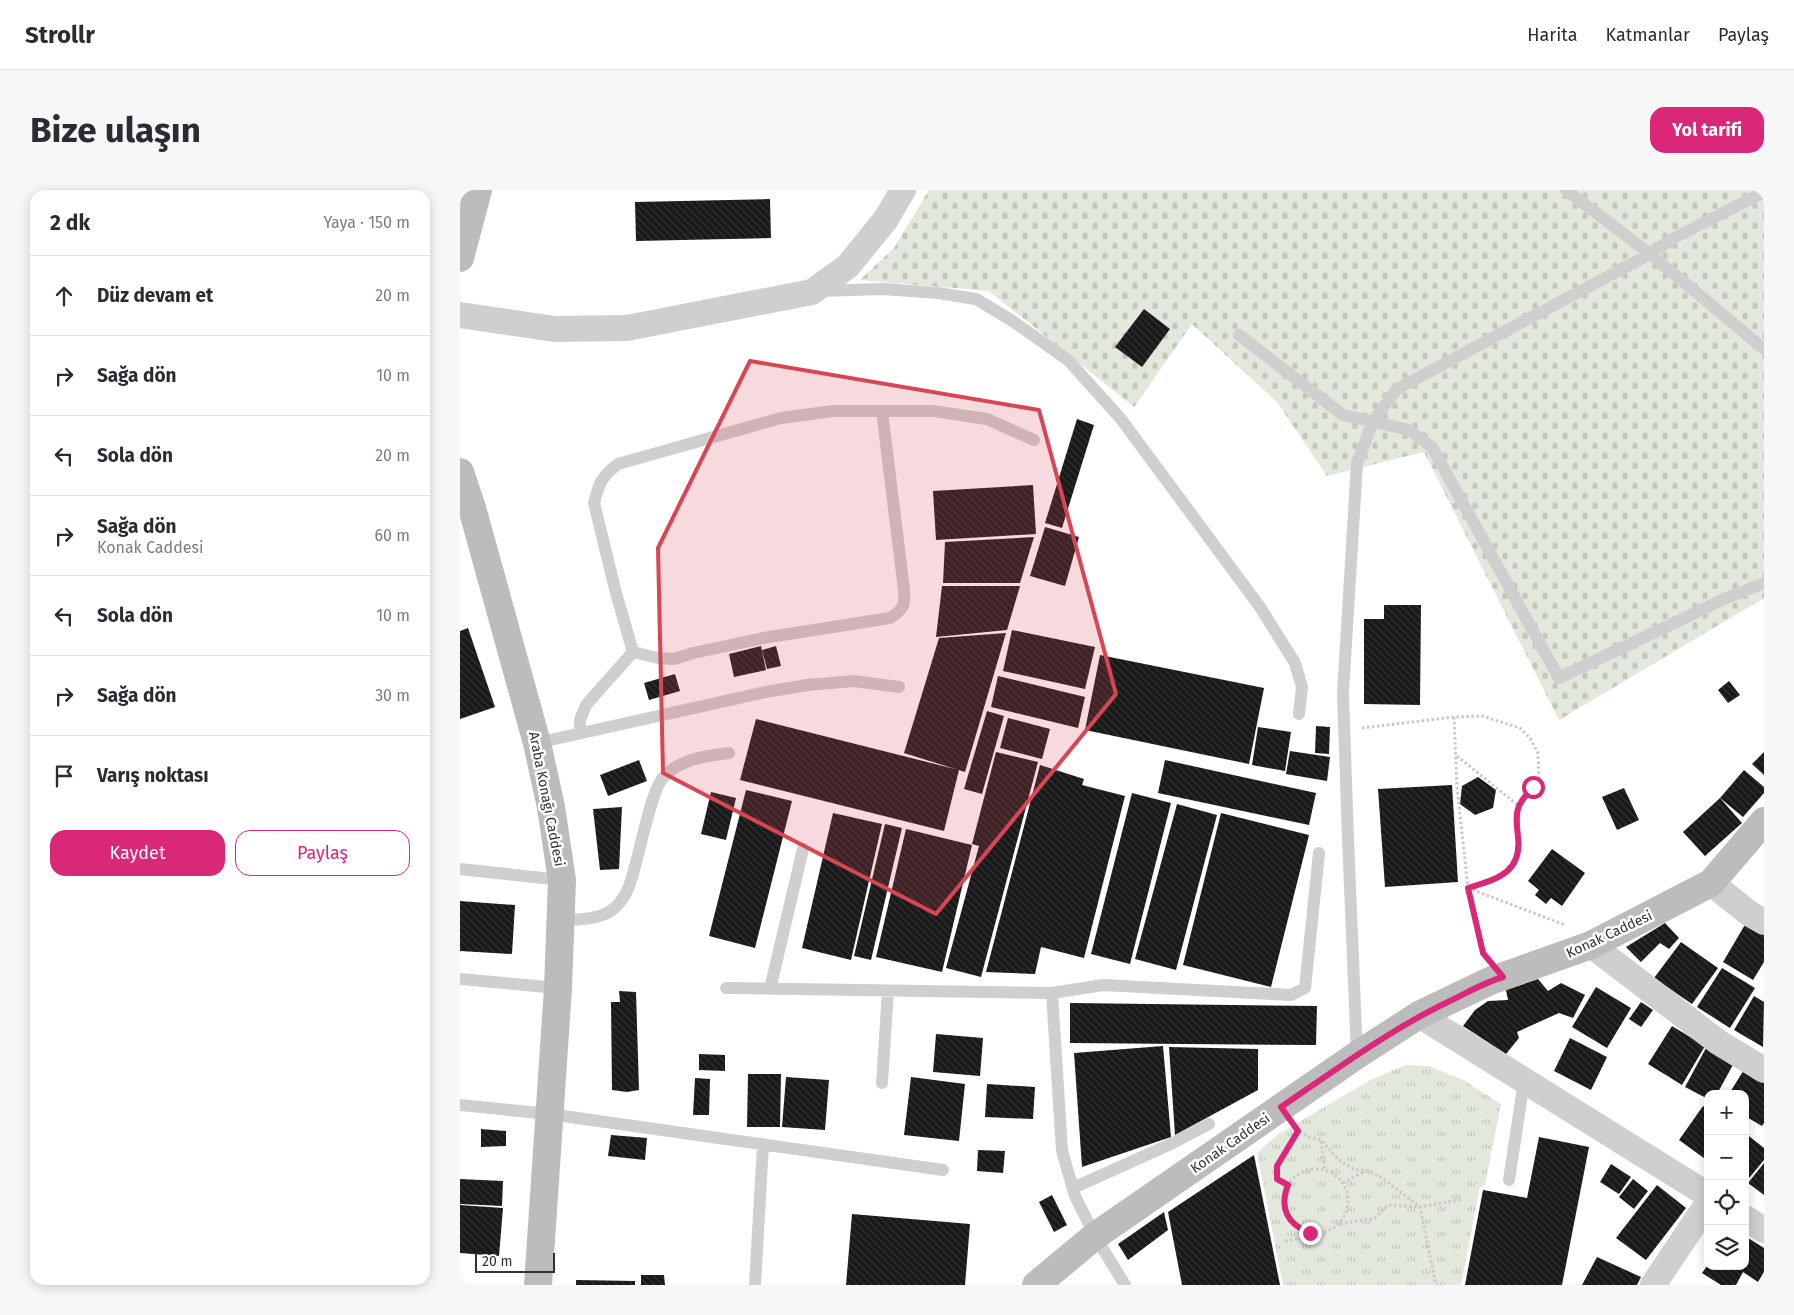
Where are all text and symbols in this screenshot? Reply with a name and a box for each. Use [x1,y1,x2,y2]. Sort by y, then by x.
text: Strollr [25,21,95,49]
text: Harita [1527,24,1577,46]
text: Katmanlar [1605,24,1690,46]
text: Paylaş [1718,24,1769,46]
button: Yol tarifi [1650,107,1764,153]
text: Bize ulaşın [30,109,201,151]
text: 2 dk [50,210,90,236]
text: Yaya · 150 m [324,213,410,232]
icon: ahead [50,282,78,310]
text: Düz devam et [97,284,213,307]
text: 20 m [375,286,410,305]
icon: right [50,362,78,390]
text: Sağa dön [97,364,177,387]
text: 10 m [376,366,410,385]
icon: left [50,442,78,470]
text: Sola dön [97,444,173,467]
text: 20 m [375,446,410,465]
text: Sağa dön [97,515,177,538]
icon: right [50,522,78,550]
text: 60 m [375,526,410,545]
text: Konak Caddesi [97,538,203,557]
icon: left [50,602,78,630]
text: Sola dön [97,604,173,627]
text: 10 m [376,606,410,625]
icon: right [50,682,78,710]
text: Sağa dön [97,684,177,707]
text: 30 m [375,686,410,705]
street label: Araba Konağı Caddesi [525,730,568,868]
icon: arrive [50,762,78,790]
text: Varış noktası [97,764,209,787]
route start [1522,776,1545,799]
button: Kaydet [50,830,225,876]
button: Paylaş [235,830,410,876]
street label: Konak Caddesi [1563,907,1655,962]
map controls [1704,1090,1749,1270]
button: + [1704,1090,1749,1135]
street label: Konak Caddesi [1187,1110,1273,1177]
button: − [1704,1135,1749,1180]
button: locate [1704,1180,1749,1225]
route end [1299,1222,1322,1245]
button: layers [1704,1225,1749,1270]
scale bar [475,1250,555,1273]
text: 20 m [482,1253,512,1270]

